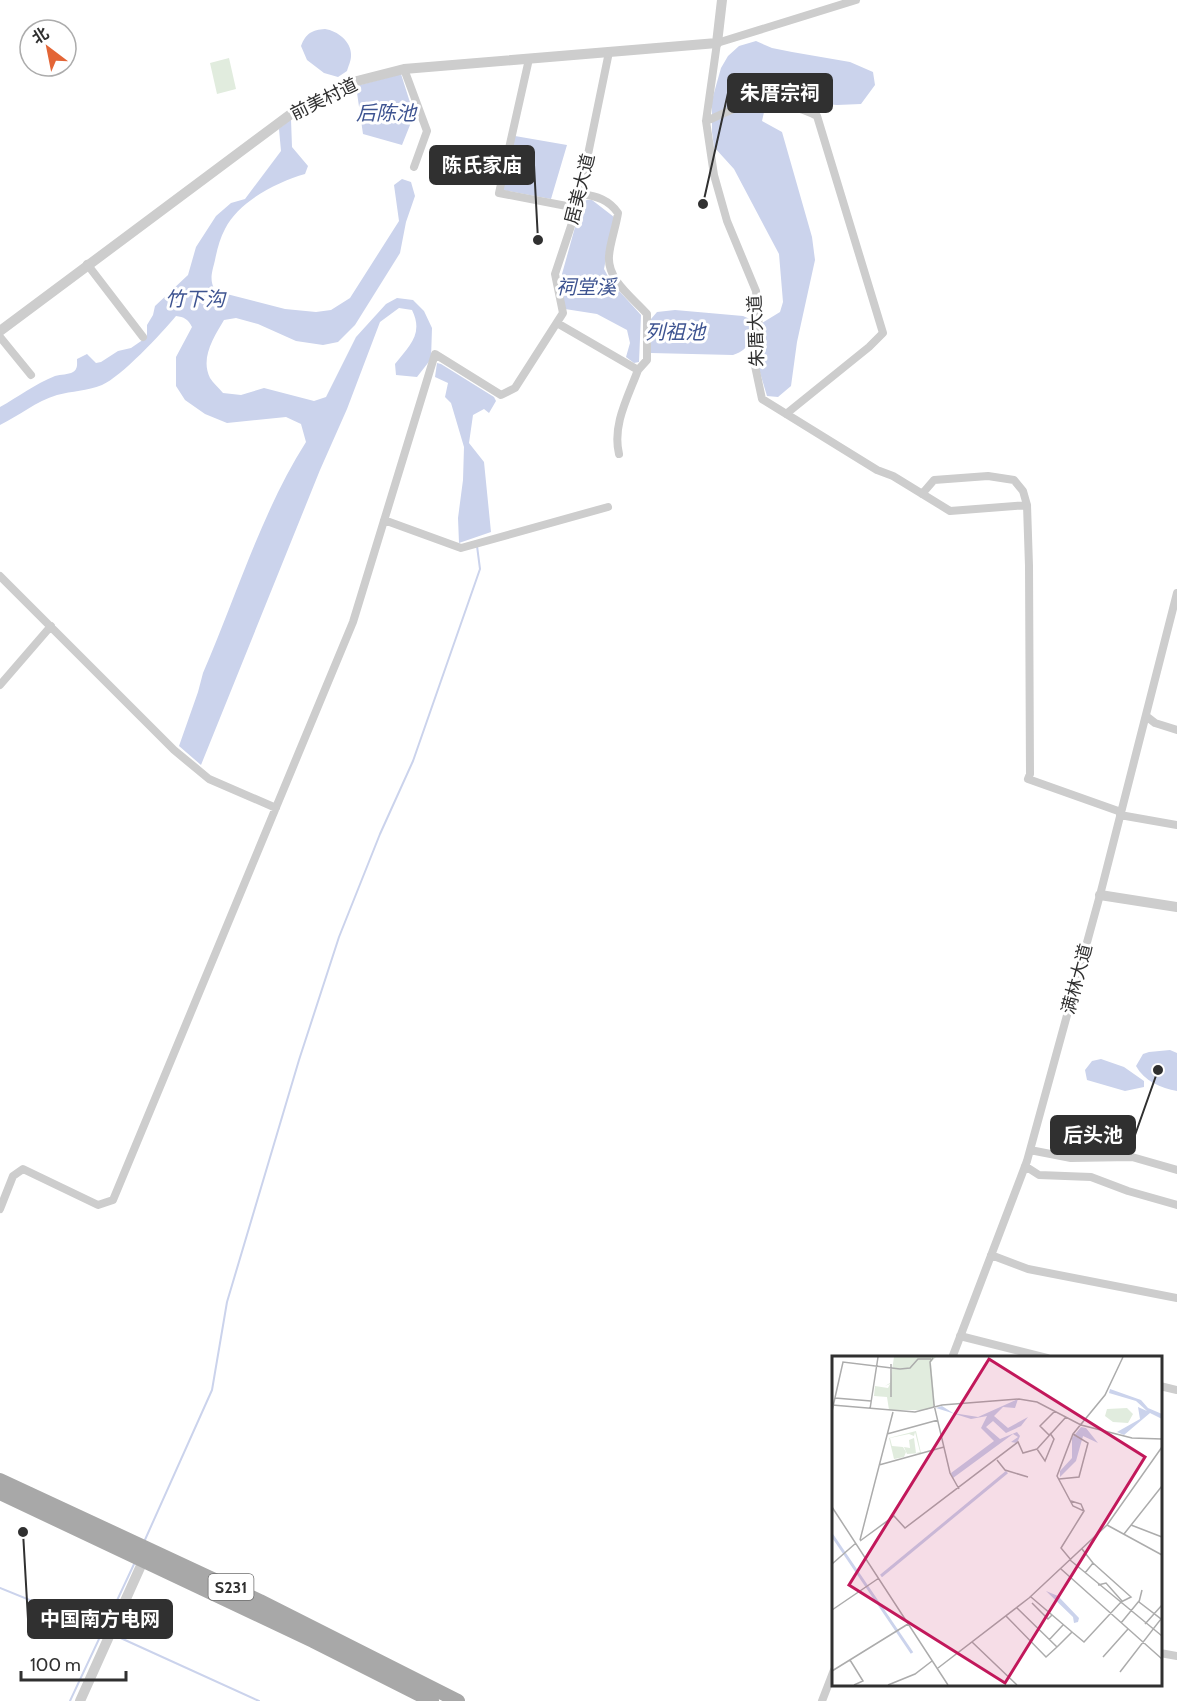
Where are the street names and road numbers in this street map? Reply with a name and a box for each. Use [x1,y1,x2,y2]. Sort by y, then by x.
street label: 前美村道 [287,73,361,125]
street label: 居美大道 [561,151,599,227]
street label: 朱厝大道 [744,295,768,367]
street label: 满林大道 [1057,941,1097,1017]
road number: S231 [208,1574,254,1600]

